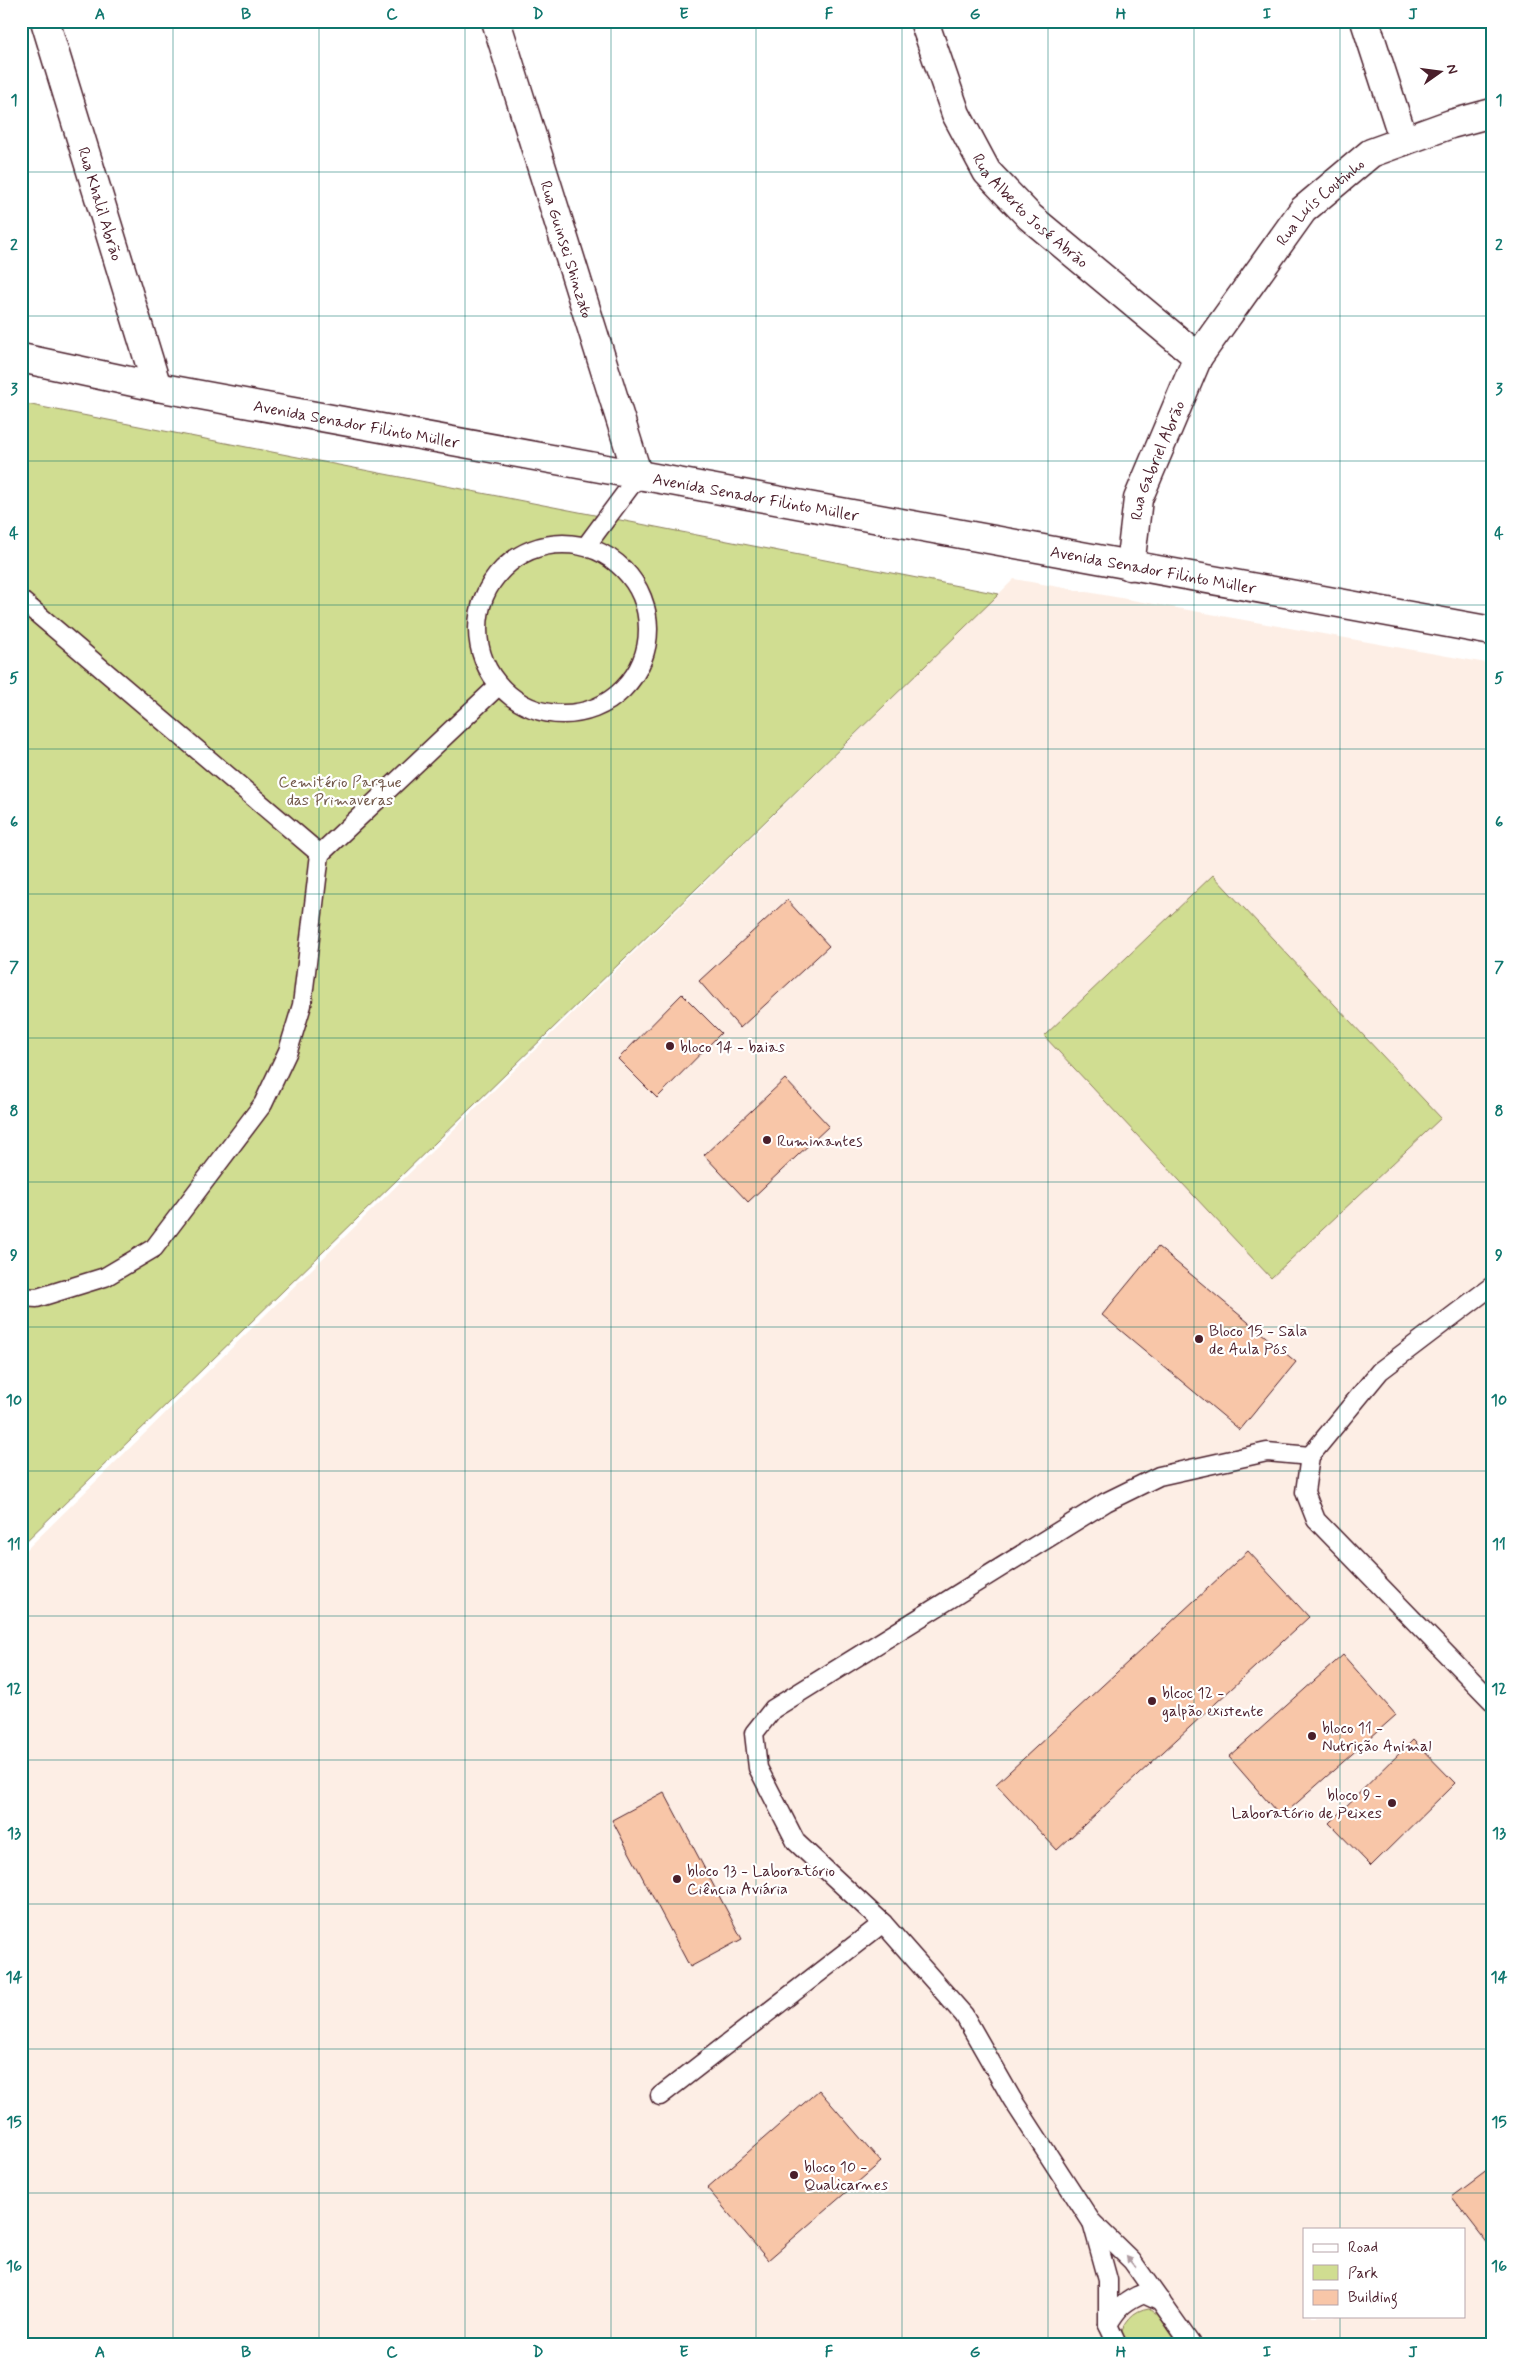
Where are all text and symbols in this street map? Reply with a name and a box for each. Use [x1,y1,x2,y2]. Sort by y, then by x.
text: A [95,4,105,25]
text: B [241,4,251,25]
text: C [386,4,398,25]
text: D [532,4,544,25]
text: E [679,4,689,25]
text: F [825,4,834,25]
text: G [970,4,981,25]
text: H [1116,4,1127,25]
text: I [1263,4,1272,25]
text: J [1408,4,1418,25]
north arrow [1416,48,1466,98]
text: N [1442,62,1462,76]
text: 1 [10,90,18,111]
text: 1 [1495,90,1503,111]
street label: Rua Khalil Abrão [72,145,127,264]
street label: Rua Alberto José Abrão [967,150,1092,273]
street label: Rua Luís Coutinho [1272,154,1369,250]
street label: Rua Guinsei Shinzato [534,178,597,321]
text: 2 [10,235,18,256]
text: 2 [1495,235,1503,256]
text: 3 [10,379,18,400]
text: 3 [1495,379,1503,400]
street label: Avenida Senador Filinto Müller [252,396,462,454]
street label: Rua Gabriel Abrão [1127,398,1190,521]
street label: Avenida Senador Filinto Müller [651,469,861,527]
text: 4 [9,523,19,544]
text: 4 [1494,523,1504,544]
street label: Avenida Senador Filinto Müller [1048,541,1258,600]
text: 5 [9,668,19,689]
text: 5 [1494,668,1504,689]
park label: Cemitério Parque das Primaveras [278,772,402,811]
text: 6 [10,812,18,833]
text: 6 [1495,812,1503,833]
text: 7 [9,957,19,978]
text: 7 [1494,957,1504,978]
place label: bloco 14 - baias [680,1037,785,1058]
marker: bloco 14 - baias [664,1040,676,1052]
text: 8 [9,1101,19,1122]
text: 8 [1494,1101,1504,1122]
place label: Ruminantes [777,1131,863,1152]
marker: Ruminantes [761,1134,773,1146]
text: 9 [10,1245,18,1266]
text: 9 [1495,1245,1503,1266]
place label: Bloco 15 - Sala de Aula Pós [1209,1321,1307,1360]
marker: Bloco 15 - Sala de Aula Pós [1193,1333,1205,1345]
text: 10 [6,1390,22,1411]
text: 10 [1491,1390,1507,1411]
text: 11 [7,1534,21,1555]
text: 11 [1492,1534,1506,1555]
text: 12 [6,1679,22,1700]
text: 12 [1491,1679,1507,1700]
place label: blcoc 12 - galpão existente [1162,1683,1264,1722]
marker: blcoc 12 - galpão existente [1146,1695,1158,1707]
place label: bloco 11 - Nutrição Animal [1322,1718,1431,1757]
marker: bloco 11 - Nutrição Animal [1306,1730,1318,1742]
place label: bloco 9 - Laboratório de Peixes [1231,1785,1382,1824]
marker: bloco 9 - Laboratório de Peixes [1386,1797,1398,1809]
text: 13 [7,1823,21,1844]
text: 13 [1492,1823,1506,1844]
place label: bloco 13 - Laboratório Ciência Aviária [687,1861,835,1900]
marker: bloco 13 - Laboratório Ciência Aviária [671,1873,683,1885]
text: 14 [6,1967,23,1988]
text: 14 [1491,1967,1508,1988]
text: 15 [6,2112,22,2133]
text: 15 [1491,2112,1507,2133]
place label: bloco 10 - Qualicarnes [804,2157,888,2196]
marker: bloco 10 - Qualicarnes [788,2169,800,2181]
legend [1303,2228,1466,2318]
text: Road [1348,2238,1378,2258]
one-way arrow [1126,2255,1137,2268]
text: 16 [6,2256,22,2277]
text: 16 [1491,2256,1507,2277]
text: Park [1348,2264,1378,2284]
text: Building [1348,2288,1398,2309]
text: A [95,2342,105,2363]
text: B [241,2342,251,2363]
text: C [386,2342,398,2363]
text: D [532,2342,544,2363]
text: E [679,2342,689,2363]
text: F [825,2342,834,2363]
text: G [970,2342,981,2363]
text: H [1116,2342,1127,2363]
text: I [1263,2342,1272,2363]
text: J [1408,2342,1418,2363]

